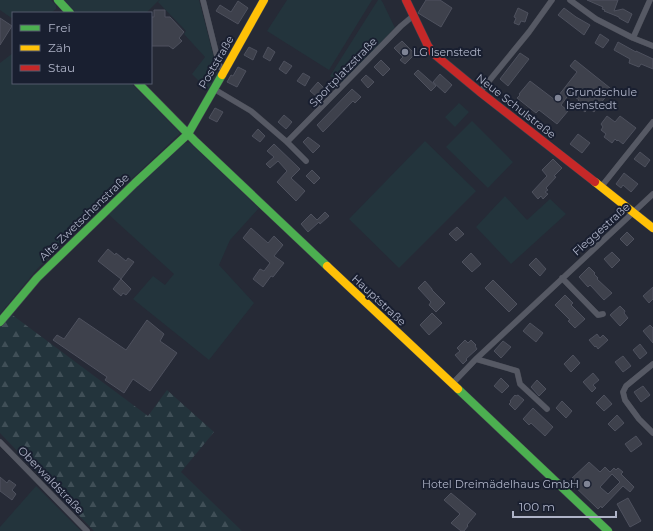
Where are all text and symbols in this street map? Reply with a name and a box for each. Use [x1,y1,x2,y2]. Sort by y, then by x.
legend [12,12,152,84]
text: Frei [48,20,71,35]
street label: Poststraße [195,33,237,91]
street label: Sportplatzstraße [306,34,380,110]
text: Zäh [48,40,71,55]
place label: LG Isenstedt [413,45,482,59]
marker: LG Isenstedt [400,47,410,57]
text: Stau [48,60,75,75]
street label: Neue Schulstraße [473,70,559,142]
place label: Grundschule Isenstedt [566,85,637,112]
marker: Grundschule Isenstedt [553,93,563,103]
street label: Alte Zwetschenstraße [36,170,132,264]
street label: Fleggestraße [569,199,633,258]
street label: Hauptstraße [349,271,409,329]
street label: Oberwaldstraße [15,443,87,517]
place label: Hotel Dreimädelhaus GmbH [422,477,579,491]
marker: Hotel Dreimädelhaus GmbH [582,479,592,489]
scale bar [513,493,616,519]
text: 100 m [519,499,555,514]

